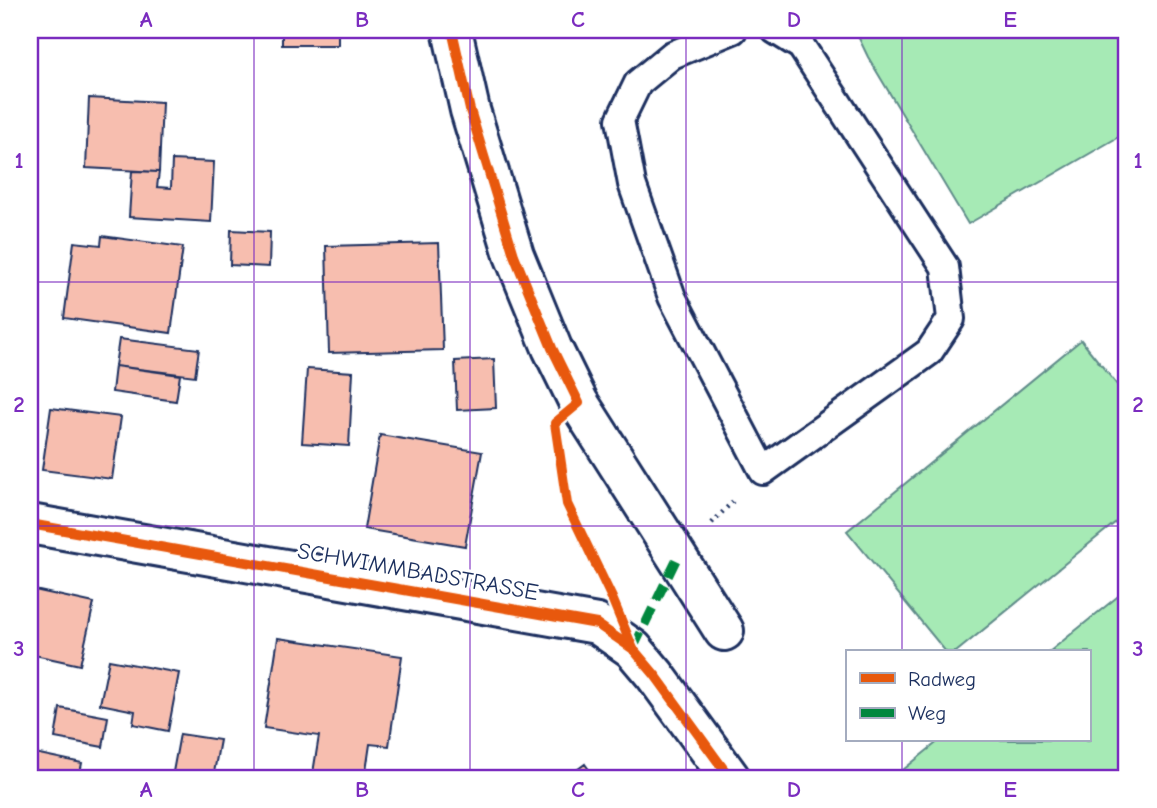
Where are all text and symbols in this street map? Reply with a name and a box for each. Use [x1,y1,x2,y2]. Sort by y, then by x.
text: A [140,6,153,33]
text: B [355,6,369,33]
text: C [571,6,585,33]
text: D [787,6,801,33]
text: E [1003,6,1017,33]
text: 1 [14,147,24,174]
text: 1 [1133,147,1143,174]
text: 2 [13,391,25,418]
text: 2 [1132,391,1144,418]
street label: SCHWIMMBADSTRASSE [295,537,541,606]
text: 3 [13,635,25,662]
text: 3 [1132,635,1144,662]
legend [846,650,1090,742]
text: Radweg [908,667,976,691]
text: Weg [908,701,946,725]
text: A [140,776,153,803]
text: B [355,776,369,803]
text: C [571,776,585,803]
text: D [787,776,801,803]
text: E [1003,776,1017,803]

